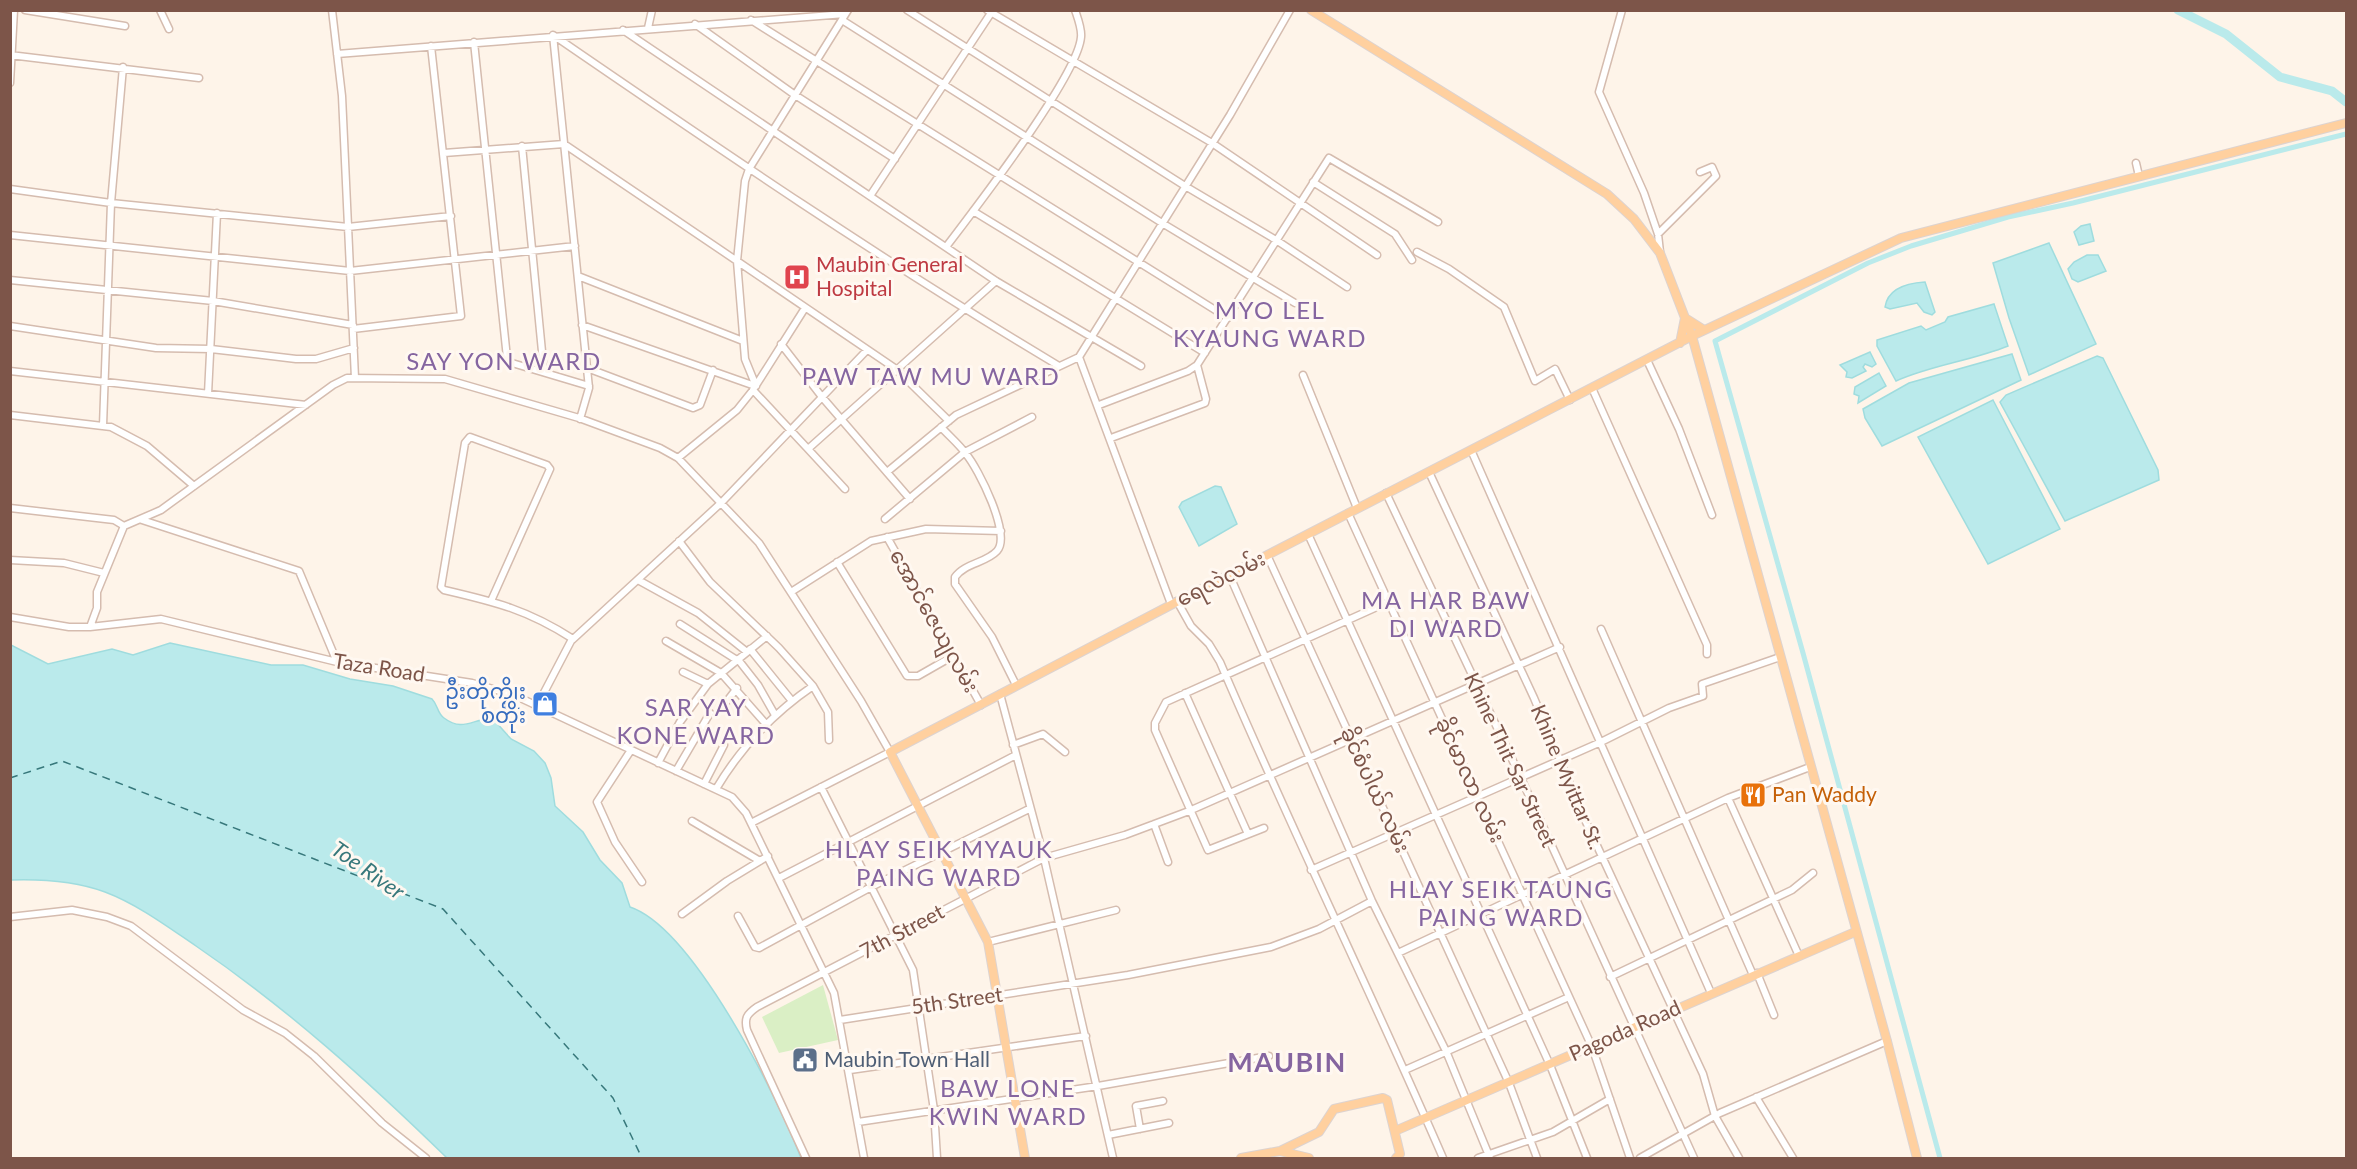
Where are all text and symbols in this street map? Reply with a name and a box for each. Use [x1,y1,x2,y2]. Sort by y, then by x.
place label: Maubin General Hospital [816,251,963,300]
hospital icon: Maubin General Hospital [782,262,812,292]
district label: MYO LEL KYAUNG WARD [1173,295,1367,352]
district label: SAY YON WARD [406,346,602,375]
district label: PAW TAW MU WARD [802,361,1060,390]
street label: အောင်ဇေယျလမ်း [879,543,987,700]
street label: ရေလဲလမ်း [1171,543,1272,616]
district label: MA HAR BAW DI WARD [1361,585,1531,642]
street label: Taza Road [332,647,427,686]
street label: Khine Thit Sar Street [1460,668,1563,851]
place label: ဦးတိုက္စိုး စတိုး [445,676,526,733]
shop icon: ဦးတိုက္စိုး စတိုး [530,689,560,719]
district label: SAR YAY KONE WARD [617,692,775,749]
street label: Khine Myittar St. [1527,700,1610,853]
street label: ခိုင်မာလာ လမ်း [1426,712,1513,848]
street label: ခိုင်စံပါယ် လမ်း [1331,722,1418,859]
restaurant icon: Pan Waddy [1738,780,1768,810]
place label: Pan Waddy [1772,781,1877,806]
district label: HLAY SEIK MYAUK PAING WARD [825,834,1053,891]
water label: Toe River [327,835,410,905]
district label: HLAY SEIK TAUNG PAING WARD [1389,874,1613,931]
street label: 7th Street [855,898,948,963]
street label: 5th Street [909,981,1005,1018]
street label: Pagoda Road [1565,994,1684,1065]
public building icon: Maubin Town Hall [790,1045,820,1075]
district label: MAUBIN [1227,1045,1347,1078]
place label: Maubin Town Hall [824,1046,990,1071]
district label: BAW LONE KWIN WARD [929,1073,1087,1130]

